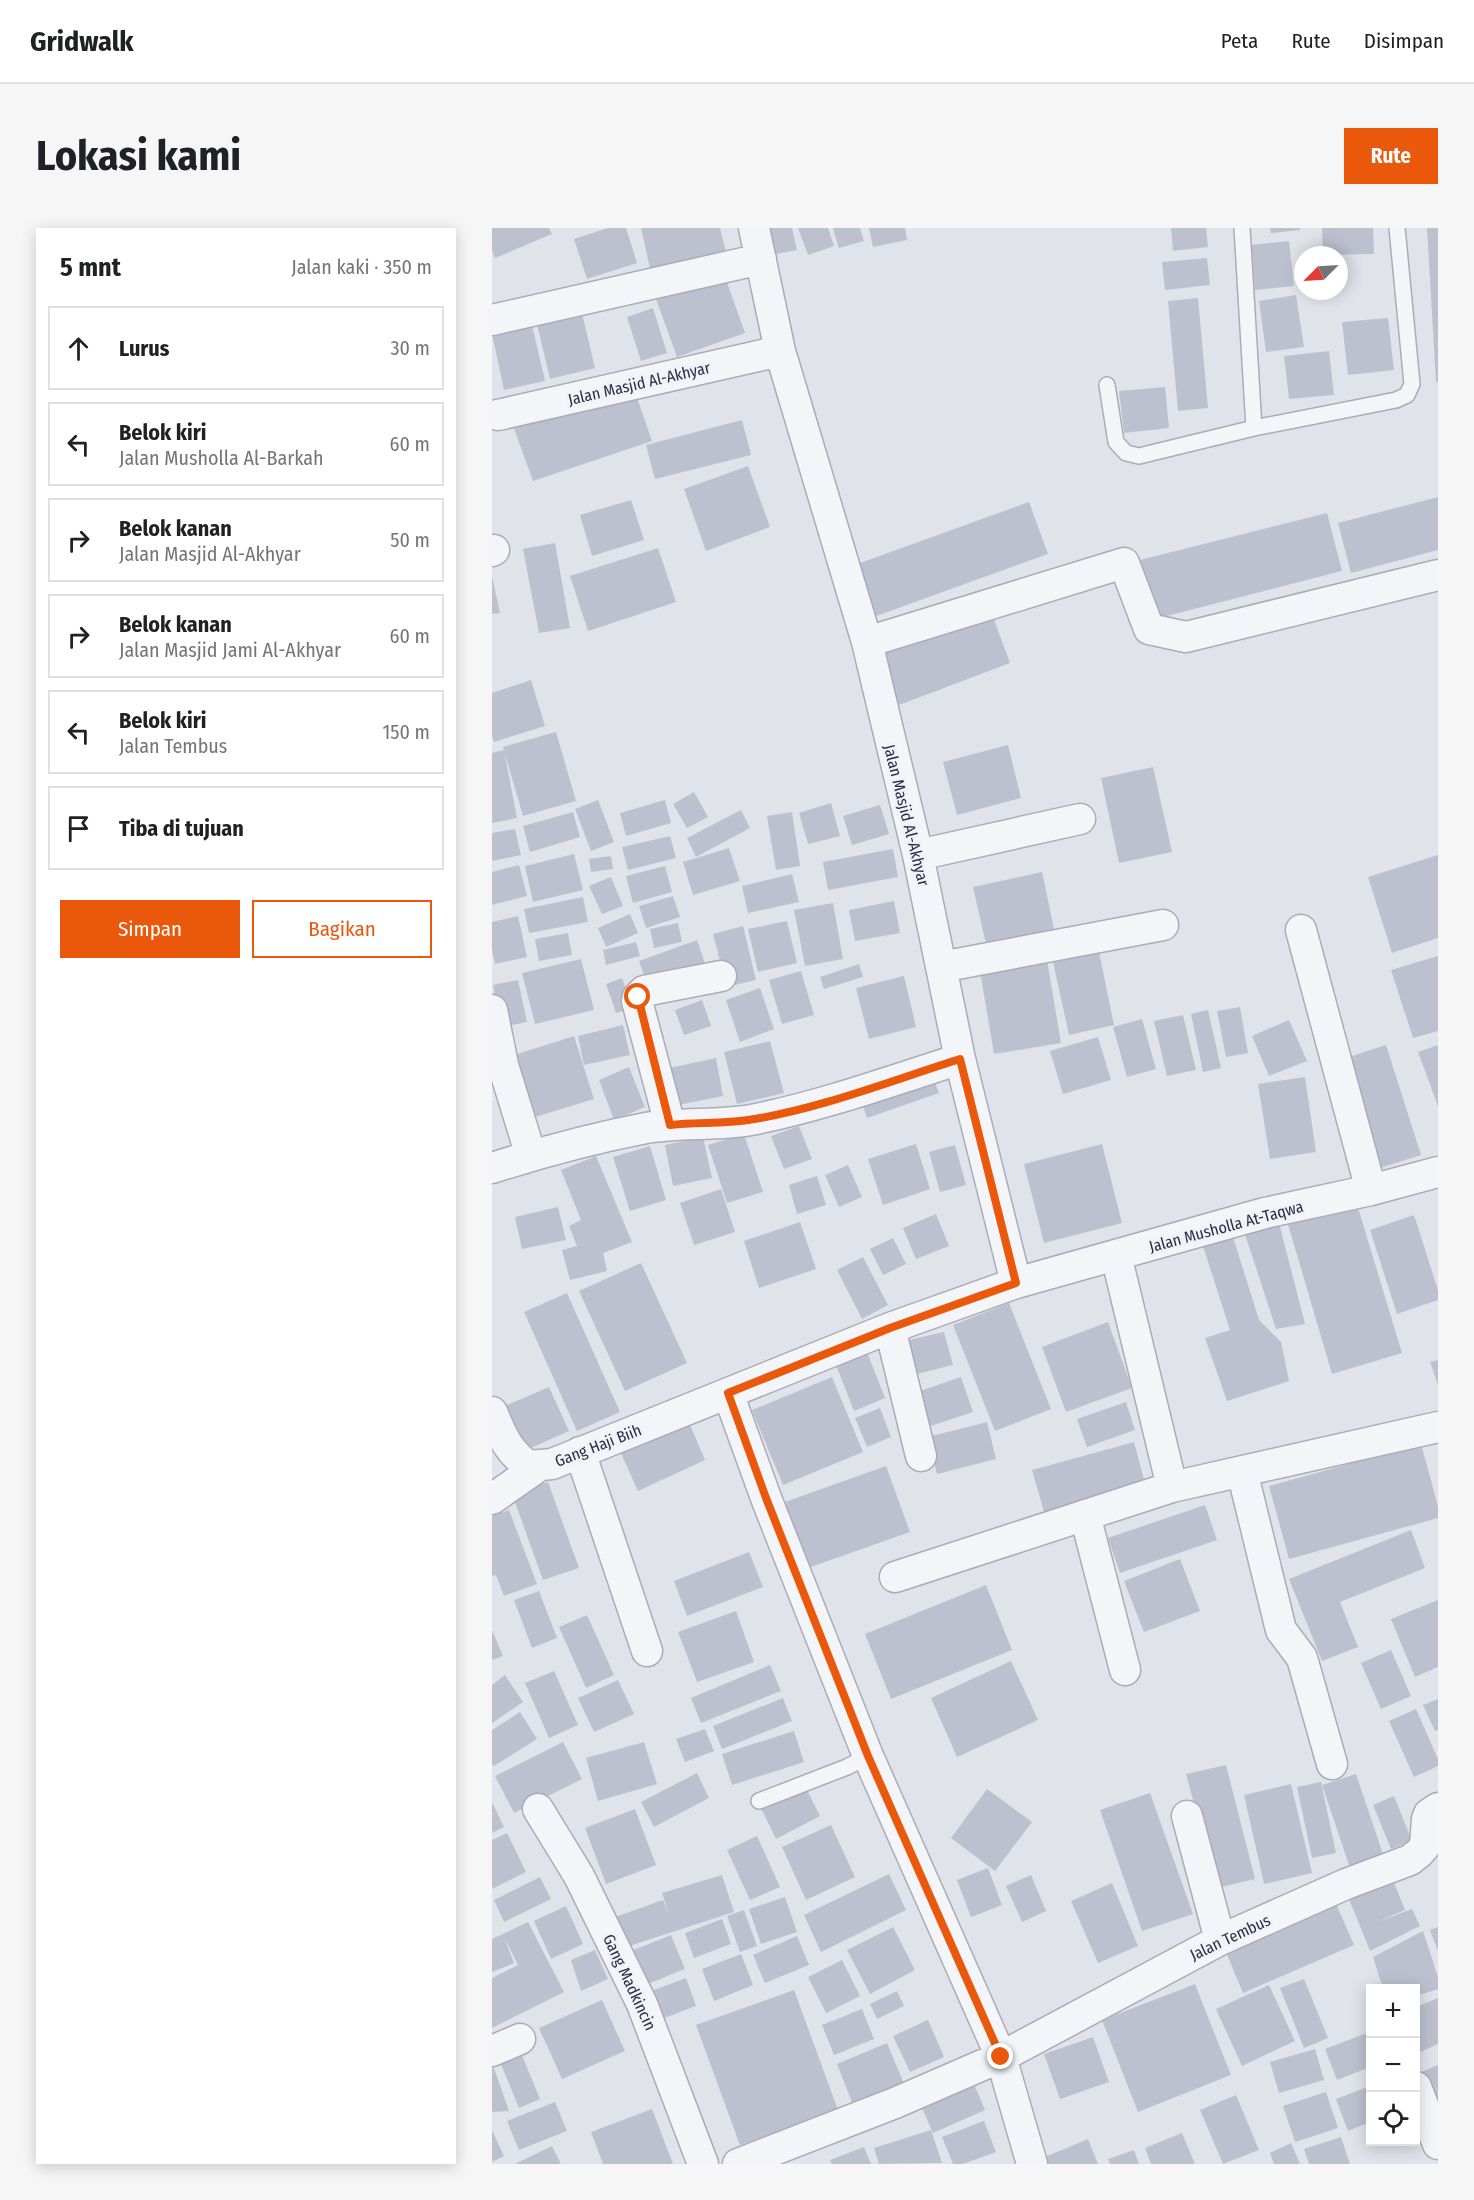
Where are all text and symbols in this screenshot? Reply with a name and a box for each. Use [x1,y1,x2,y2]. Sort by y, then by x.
text: Gridwalk [30,25,134,58]
text: Peta [1221,28,1258,54]
text: Rute [1291,28,1331,54]
text: Disimpan [1364,28,1444,54]
button: Rute [1344,128,1438,184]
text: Lokasi kami [36,131,241,181]
north arrow [1294,246,1348,300]
text: 5 mnt [60,252,121,283]
text: Jalan kaki · 350 m [291,255,432,279]
icon: ahead [62,332,95,365]
text: Lurus [119,335,169,362]
text: 30 m [390,336,430,360]
street label: Jalan Masjid Al-Akhyar [566,358,712,409]
text: Belok kiri [119,419,207,446]
icon: left [62,428,95,461]
text: 60 m [390,432,430,456]
text: Jalan Musholla Al-Barkah [119,446,324,470]
text: Belok kanan [119,515,232,542]
icon: right [62,524,95,557]
text: 50 m [390,528,430,552]
text: Jalan Masjid Al-Akhyar [119,542,301,566]
text: Belok kanan [119,611,232,638]
icon: right [62,620,95,653]
text: 60 m [390,624,430,648]
text: Jalan Masjid Jami Al-Akhyar [119,638,341,662]
text: Belok kiri [119,707,207,734]
icon: left [62,716,95,749]
text: 150 m [383,720,430,744]
text: Jalan Tembus [119,734,227,758]
street label: Jalan Masjid Al-Akhyar [880,742,933,888]
icon: arrive [62,812,95,845]
text: Tiba di tujuan [119,815,244,842]
button: Simpan [60,900,240,958]
button: Bagikan [252,900,432,958]
route start [624,983,650,1009]
street label: Jalan Musholla At-Taqwa [1147,1197,1305,1256]
street label: Gang Haji Biih [552,1420,644,1471]
street label: Jalan Tembus [1187,1910,1274,1964]
street label: Gang Madkincin [599,1931,660,2033]
map controls [1366,1984,1420,2146]
button: + [1366,1984,1420,2038]
button: − [1366,2038,1420,2092]
route end [987,2043,1013,2069]
button: locate [1366,2092,1420,2146]

